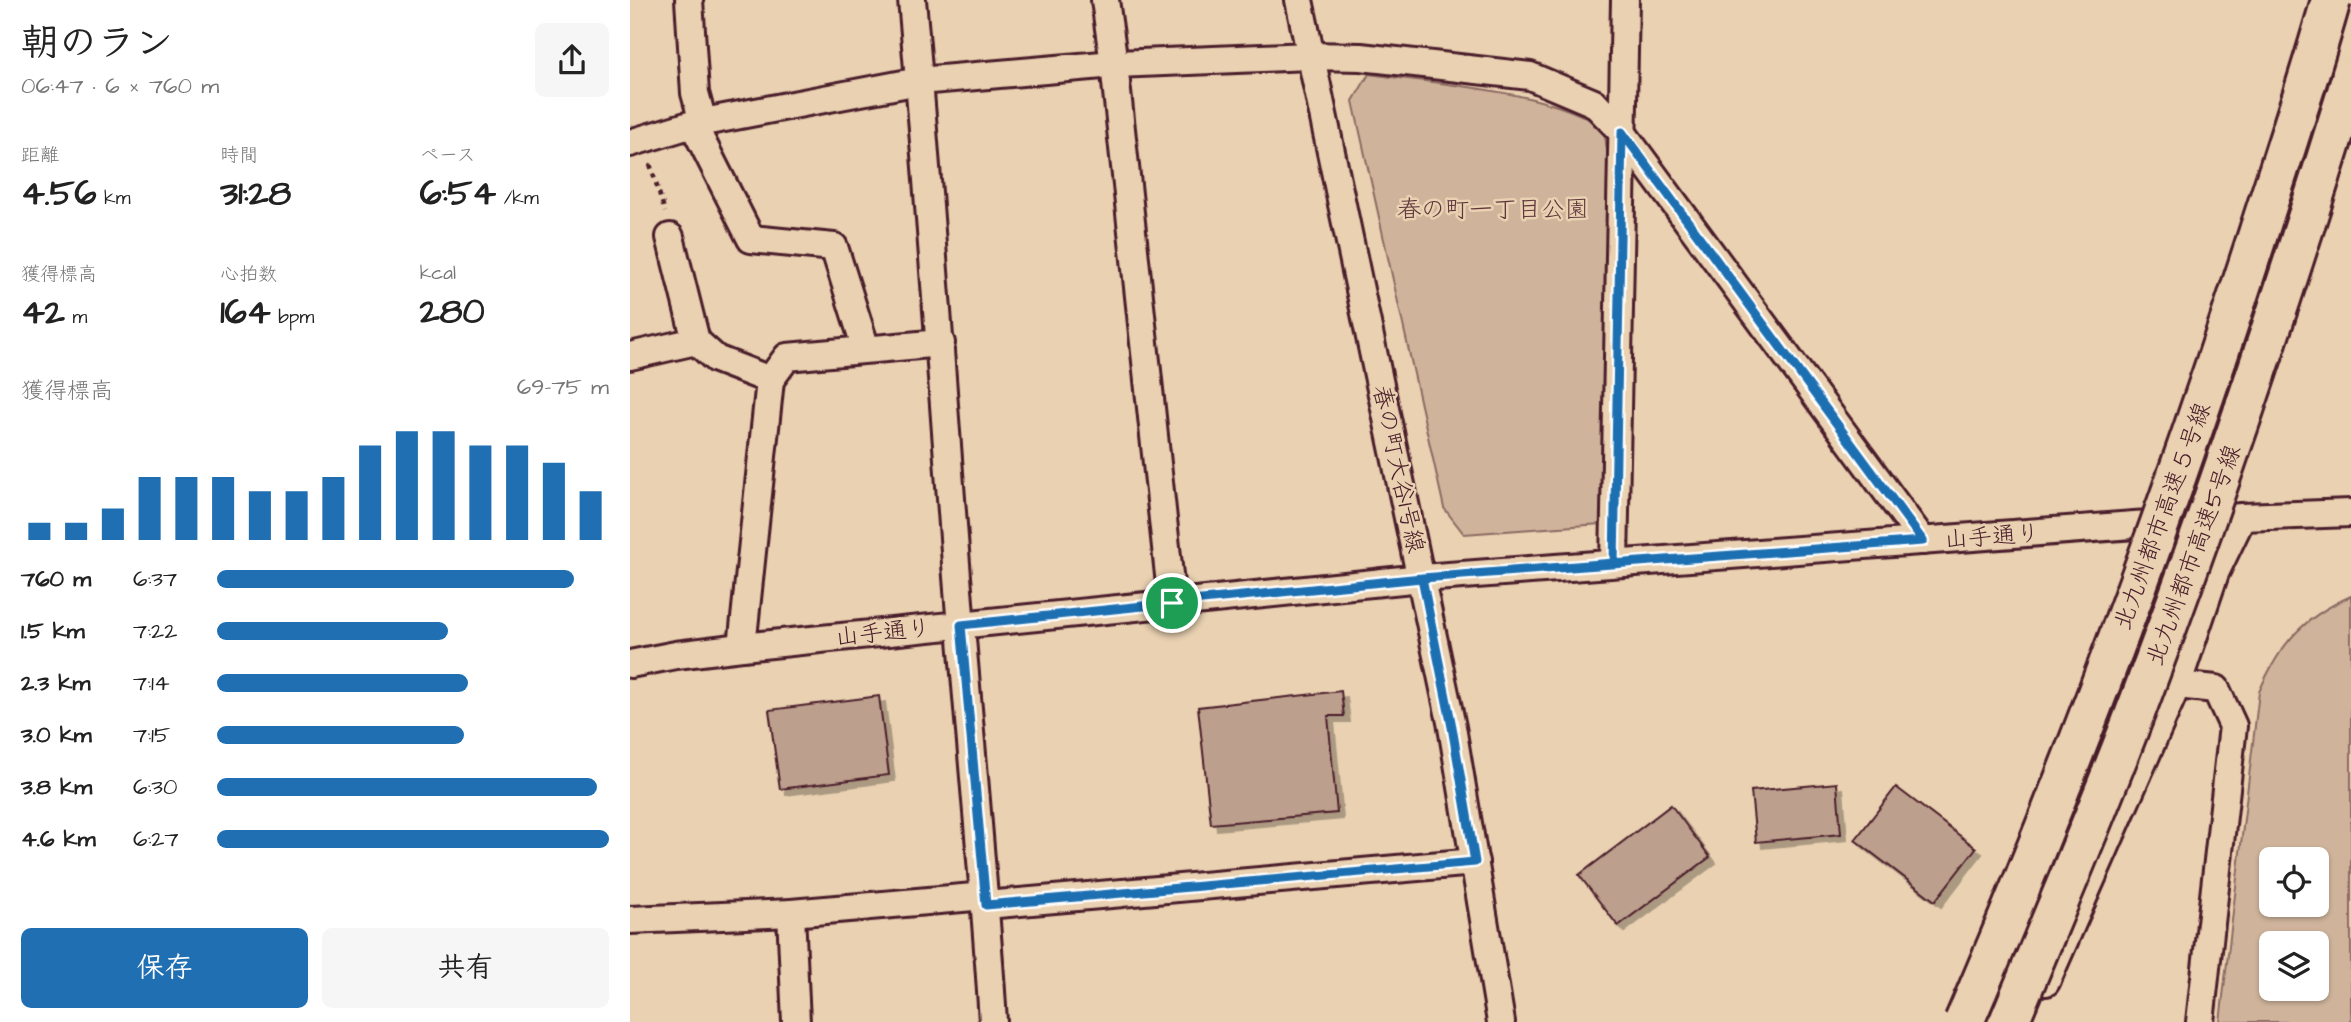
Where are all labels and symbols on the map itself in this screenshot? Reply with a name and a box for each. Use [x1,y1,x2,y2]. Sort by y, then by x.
park label: 春の町一丁目公園 [1397,193,1589,227]
street label: 春の町大谷1号線 [1364,382,1432,556]
street label: 北九州都市高速５号線 [2106,398,2220,635]
street label: 北九州都市高速5号線 [2138,440,2250,671]
street label: 山手通り [1943,517,2041,557]
pin [1142,573,1202,633]
street label: 山手通り [834,611,933,655]

